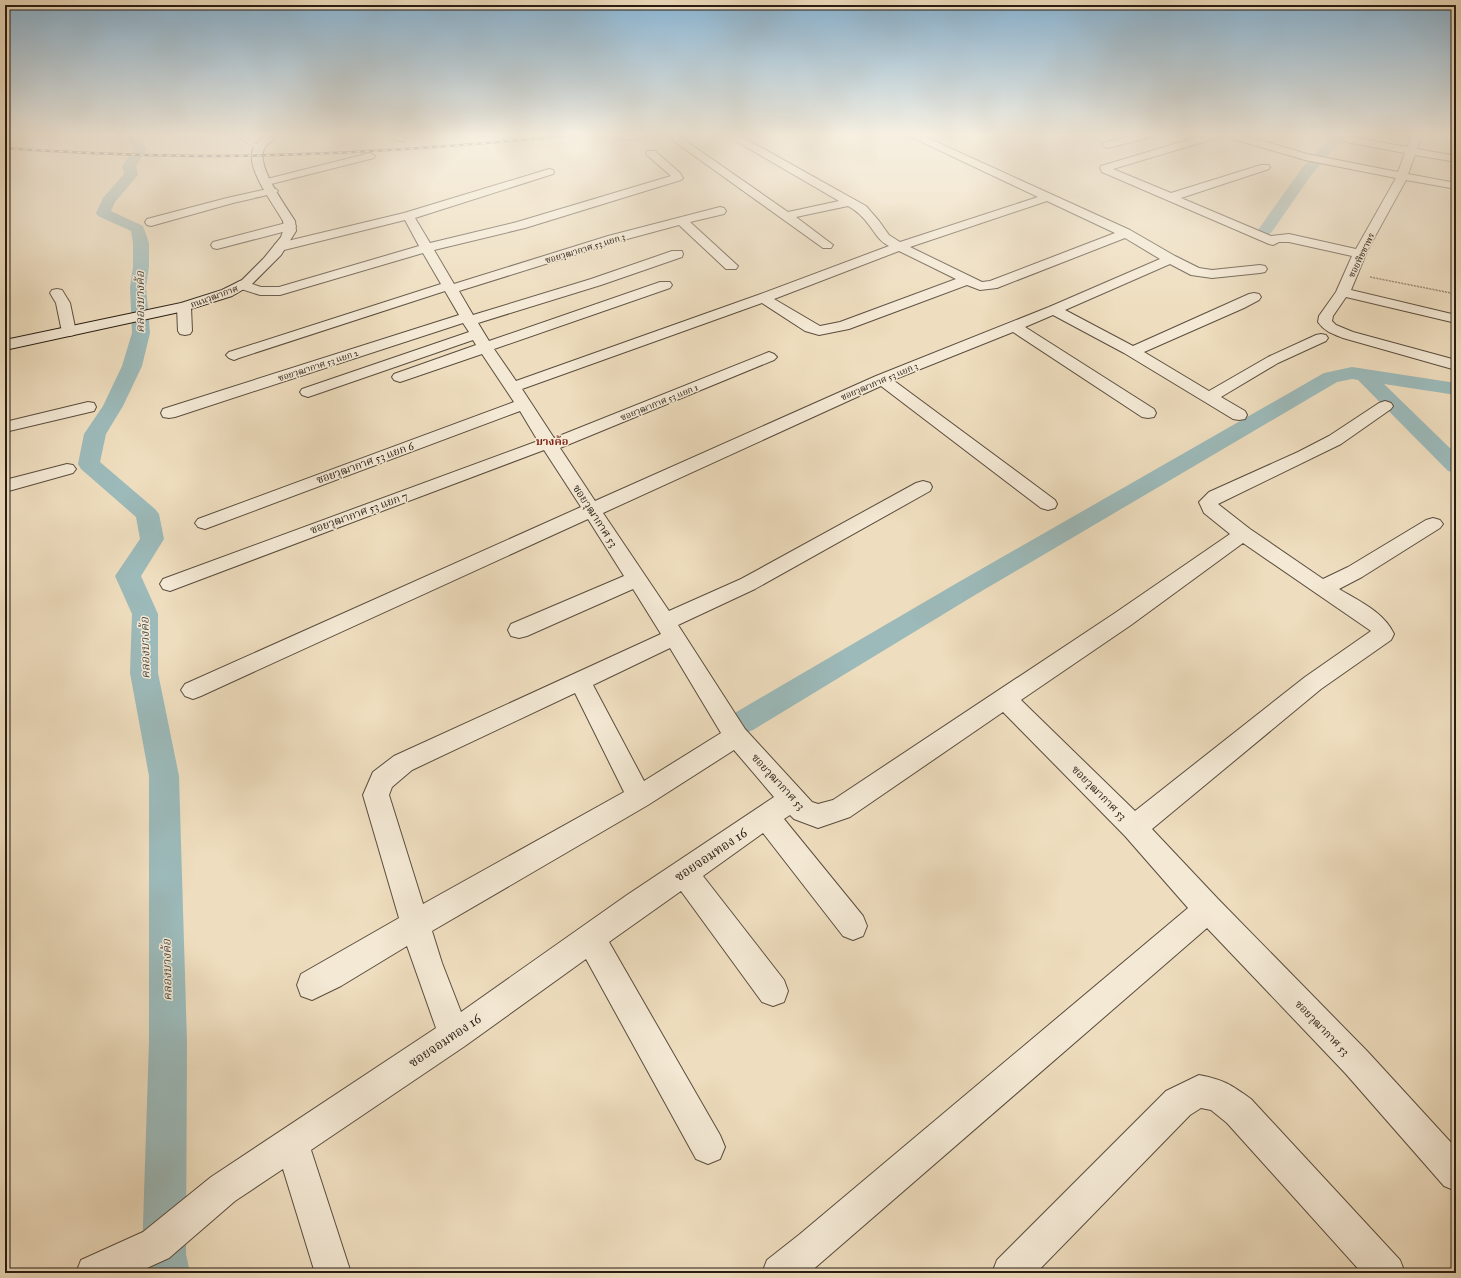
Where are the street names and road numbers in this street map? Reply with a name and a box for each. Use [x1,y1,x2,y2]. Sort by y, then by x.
street label: ซอยวุฒากาศ 53 แยก 3 [544,230,627,266]
street label: ซอยพิชชาพร [1345,230,1377,279]
street label: ถนนวุฒากาศ [189,282,240,311]
street label: ซอยวุฒากาศ 53 แยก 2 [276,347,360,384]
street label: ซอยวุฒากาศ 53 แยก 3 [839,360,920,403]
street label: ซอยวุฒากาศ 53 แยก 1 [618,381,700,424]
street label: ซอยวุฒากาศ 53 แยก 6 [314,439,416,488]
street label: ซอยวุฒากาศ 53 [569,482,620,550]
street label: ซอยวุฒากาศ 53 แยก 7 [308,489,410,538]
street label: ซอยวุฒากาศ 53 [748,751,807,813]
street label: ซอยวุฒากาศ 53 [1068,763,1129,824]
street label: ซอยจอมทอง 16 [672,825,750,885]
street label: ซอยวุฒากาศ 53 [1292,998,1352,1059]
street label: ซอยจอมทอง 16 [406,1011,484,1071]

